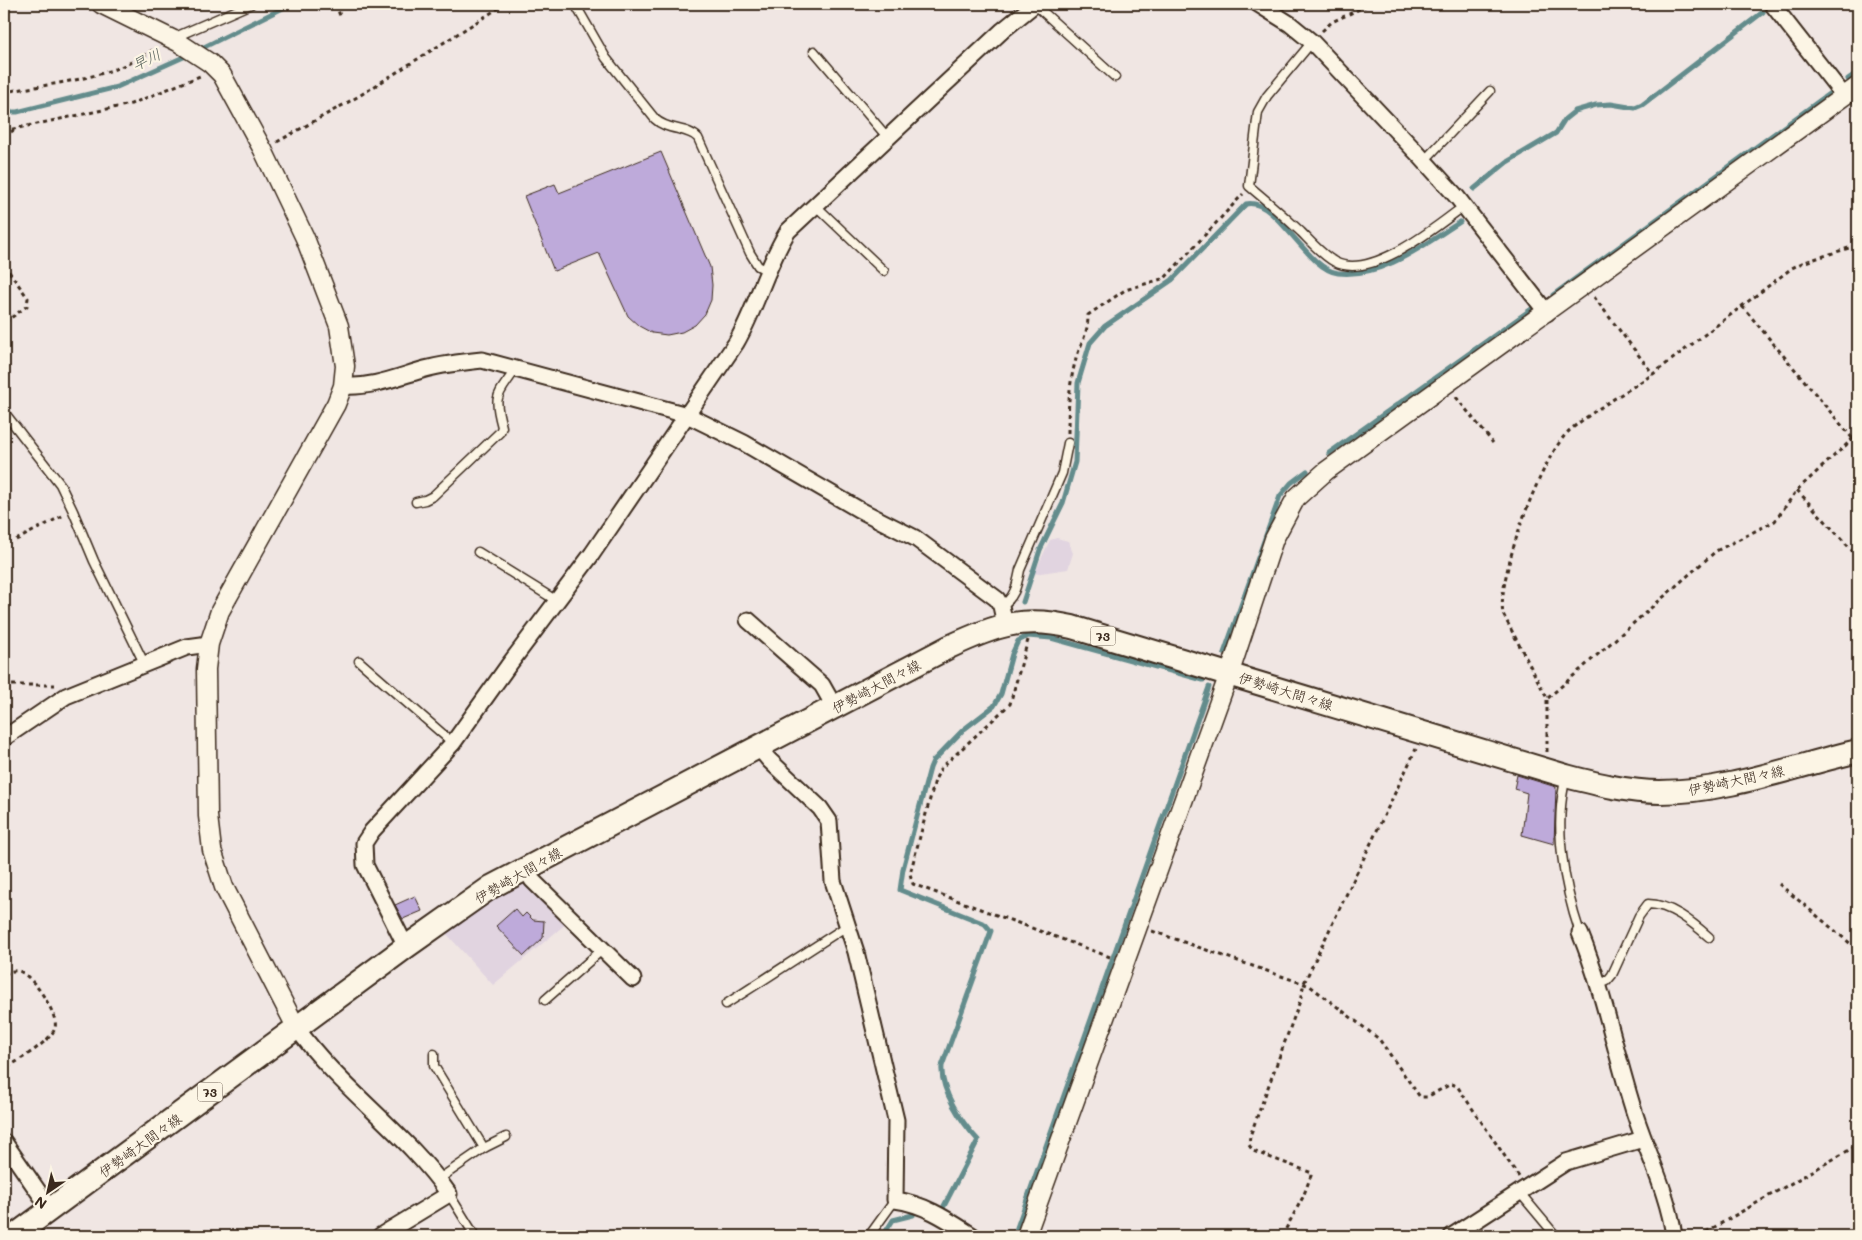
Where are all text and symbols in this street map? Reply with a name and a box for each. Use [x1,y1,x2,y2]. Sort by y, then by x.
water label: 早川 [128,43,164,75]
road number: 73 [1090,626,1116,646]
street label: 伊勢崎大間々線 [828,655,924,717]
street label: 伊勢崎大間々線 [1236,668,1336,714]
street label: 伊勢崎大間々線 [1686,761,1786,799]
street label: 伊勢崎大間々線 [471,842,565,908]
road number: 73 [198,1082,222,1102]
street label: 伊勢崎大間々線 [95,1109,185,1181]
north arrow [22,1168,72,1218]
text: N [31,1192,50,1214]

